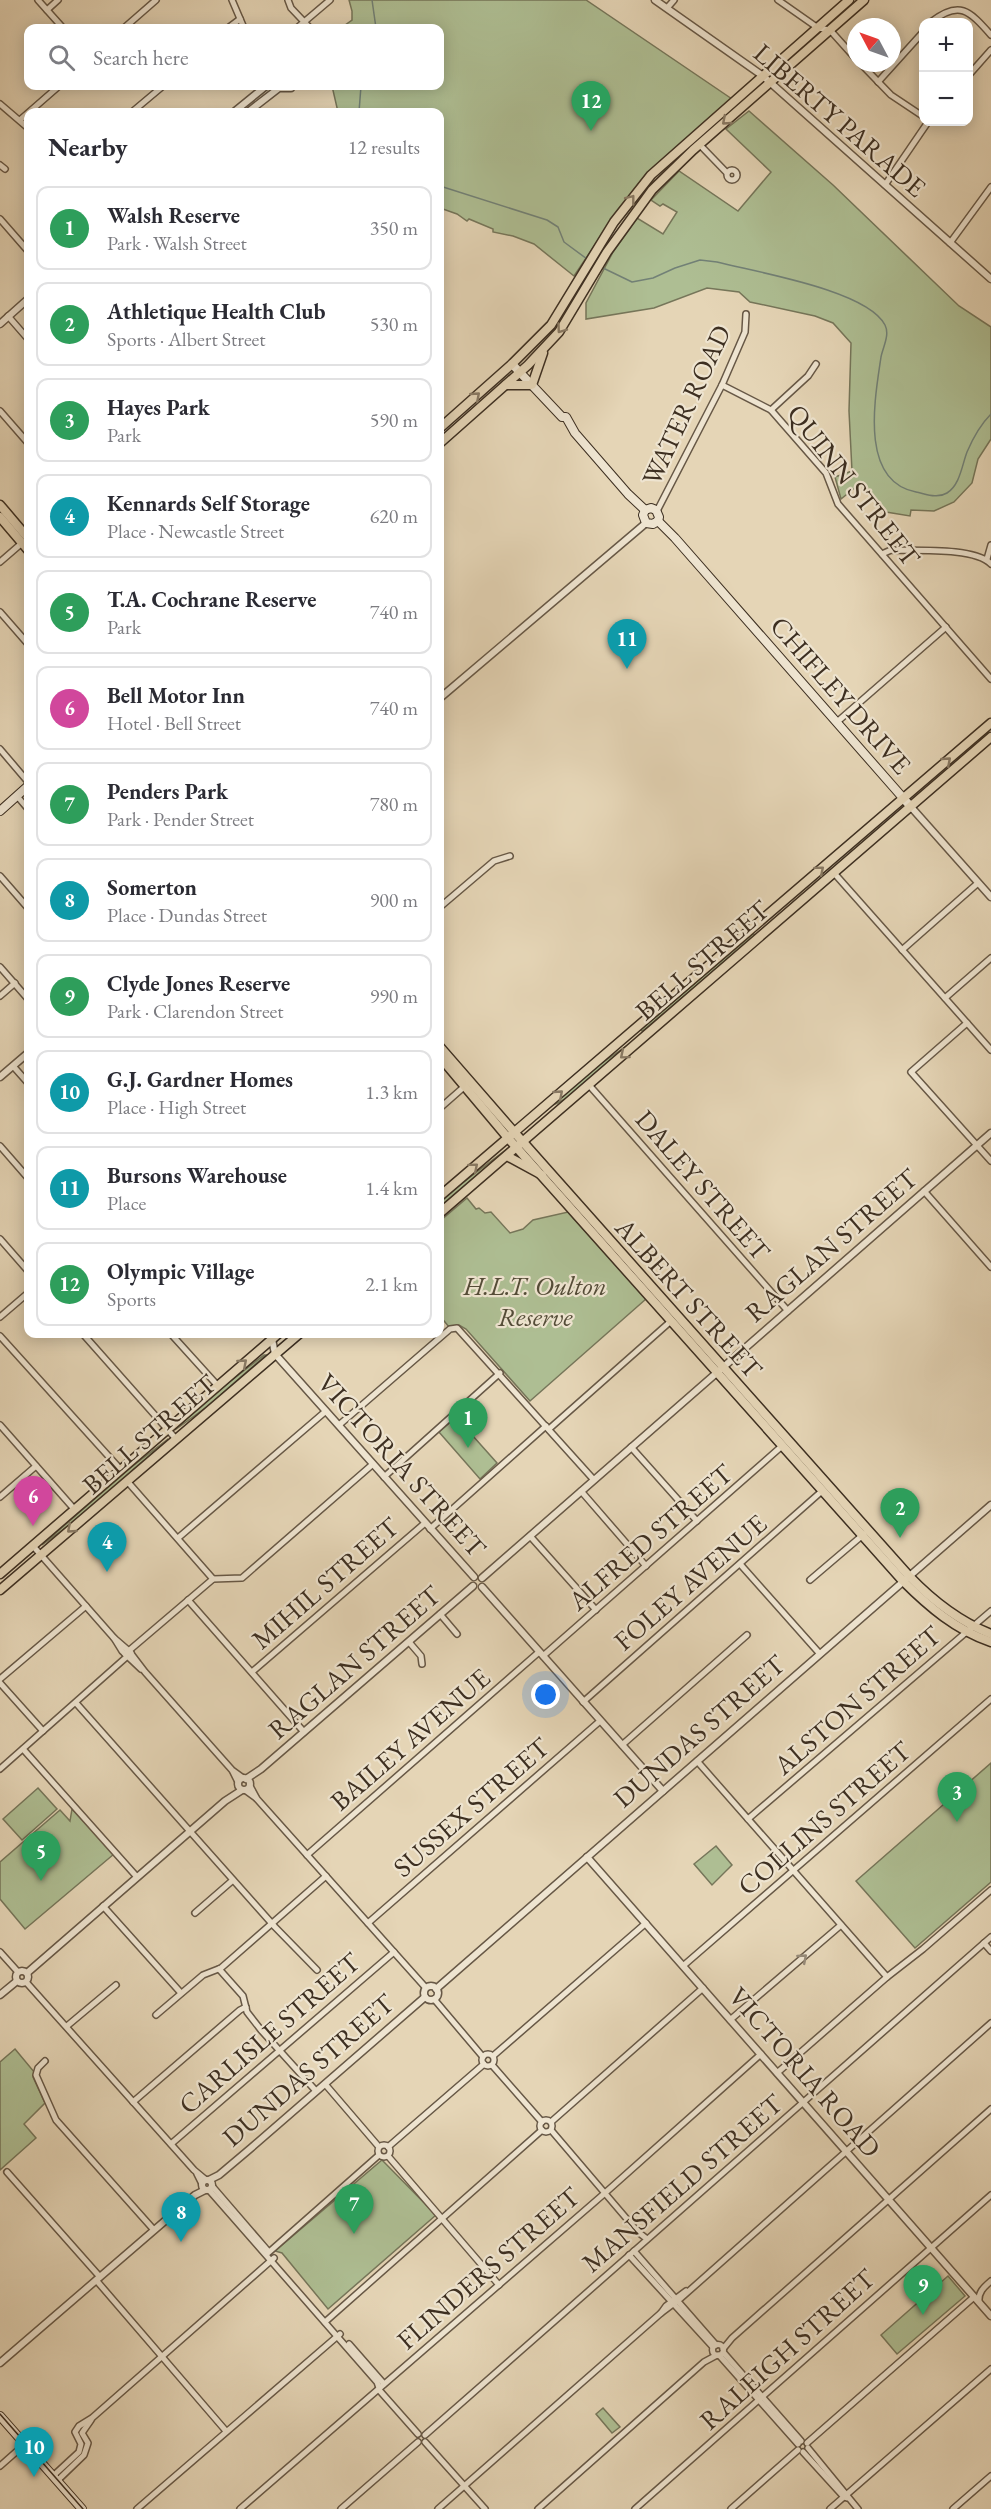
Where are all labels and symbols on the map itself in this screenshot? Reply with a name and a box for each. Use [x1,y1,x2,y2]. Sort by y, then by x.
north arrow [847,18,901,72]
street label: LIBERTY PARADE [746,35,934,205]
pin: 12 [572,82,610,131]
one-way arrow [722,114,733,125]
one-way arrow [623,194,634,205]
street label: WATER ROAD [633,319,739,491]
one-way arrow [557,322,568,333]
one-way arrow [469,392,480,403]
street label: QUINN STREET [780,397,929,574]
street label: CHIFLEY DRIVE [763,609,919,781]
pin: 11 [608,620,646,669]
one-way arrow [940,757,951,768]
one-way arrow [813,866,824,877]
street label: BELL STREET [628,892,777,1028]
one-way arrow [620,1048,631,1059]
one-way arrow [552,1090,563,1101]
street label: DALEY STREET [628,1102,779,1268]
street label: RAGLAN STREET [737,1160,925,1330]
one-way arrow [467,1163,478,1174]
street label: ALBERT STREET [607,1210,771,1386]
park label: H.L.T. Oulton Reserve [462,1268,607,1334]
one-way arrow [236,1360,247,1371]
street label: BELL STREET [75,1366,224,1502]
street label: VICTORIA STREET [310,1366,494,1565]
pin: 1 [448,1398,488,1448]
street label: ALFRED STREET [560,1455,740,1619]
pin: 6 [14,1476,52,1526]
pin: 2 [880,1488,920,1538]
street label: FOLEY AVENUE [606,1506,774,1658]
street label: MIHIL STREET [244,1509,407,1657]
one-way arrow [67,1522,78,1533]
pin: 4 [88,1522,126,1572]
street label: RAGLAN STREET [260,1577,448,1747]
street label: ALSTON STREET [765,1617,949,1783]
street label: DUNDAS STREET [606,1646,793,1815]
street label: BAILEY AVENUE [323,1660,497,1818]
your location [531,1680,560,1709]
street label: SUSSEX STREET [386,1729,557,1884]
street label: COLLINS STREET [730,1733,919,1903]
pin: 3 [938,1772,976,1822]
pin: 5 [22,1832,60,1881]
street label: CARLISLE STREET [171,1944,368,2121]
one-way arrow [796,1954,806,1965]
street label: VICTORIA ROAD [721,1979,889,2165]
street label: DUNDAS STREET [215,1985,402,2154]
street label: MANSFIELD STREET [574,2086,790,2280]
street label: FLINDERS STREET [389,2178,587,2357]
pin: 7 [334,2184,374,2234]
pin: 8 [162,2192,201,2242]
street label: RALEIGH STREET [692,2260,883,2437]
pin: 9 [904,2266,942,2315]
pin: 10 [15,2428,54,2477]

